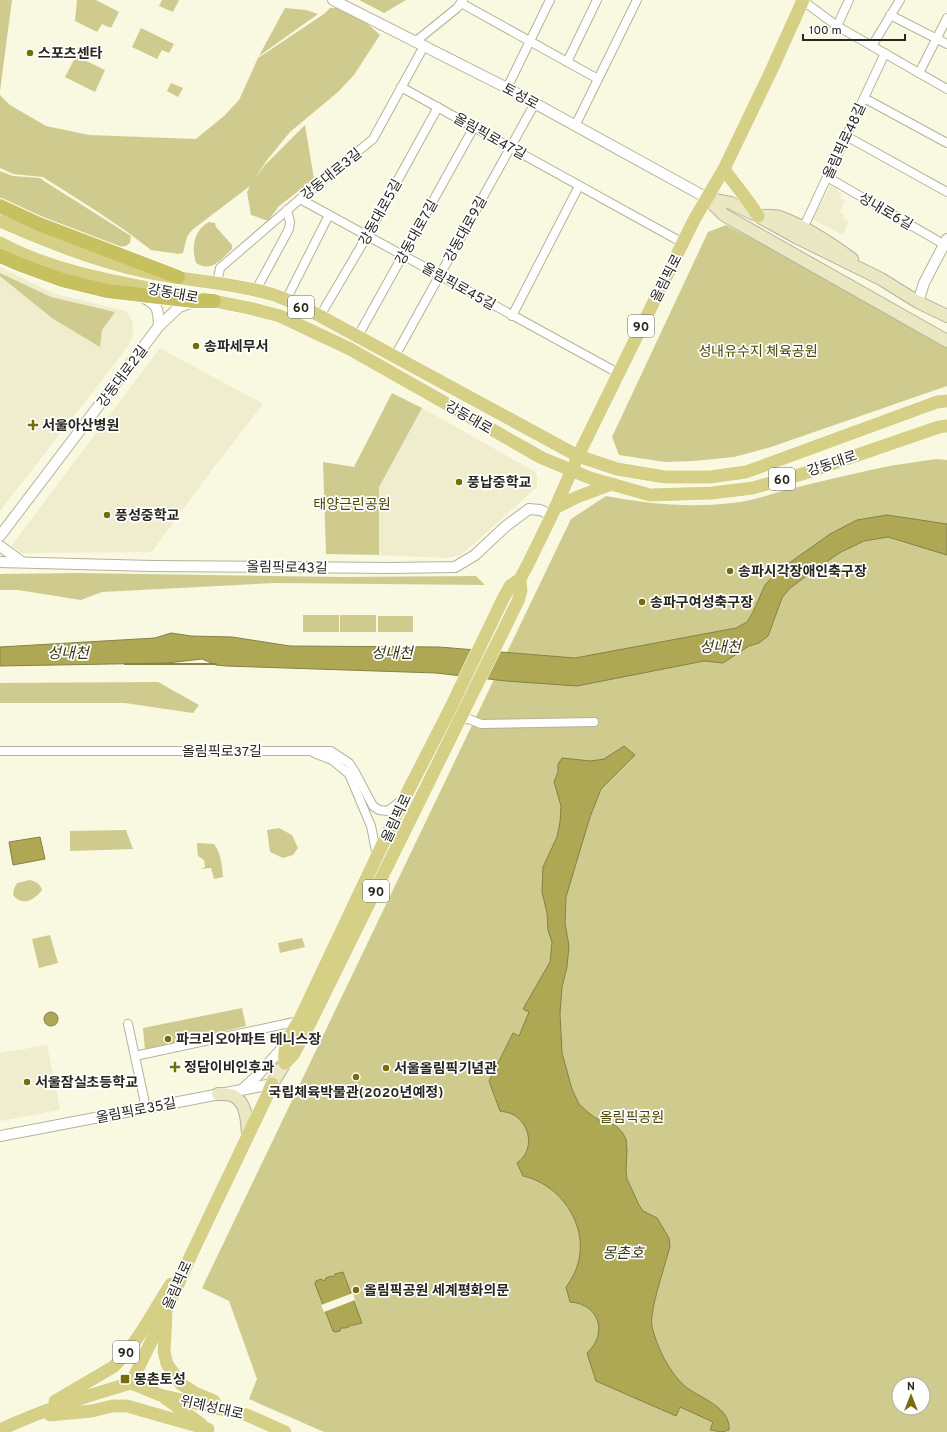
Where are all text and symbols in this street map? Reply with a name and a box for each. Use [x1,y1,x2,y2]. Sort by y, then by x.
scale bar [803,16,905,42]
text: 100 m [809,23,842,39]
place label: 스포츠센타 [38,46,103,63]
marker: 스포츠센타 [25,48,35,58]
street label: 토성로 [499,81,541,114]
street label: 올림픽로48길 [820,101,870,182]
street label: 올림픽로47길 [450,110,528,164]
street label: 강동대로3길 [298,146,366,205]
street label: 강동대로5길 [356,177,406,249]
street label: 성내로6길 [855,190,915,235]
street label: 강동대로9길 [441,194,491,266]
street label: 강동대로7길 [392,197,442,268]
street label: 올림픽로 [648,252,687,305]
street label: 올림픽로45길 [418,260,498,315]
street label: 강동대로 [146,281,200,308]
road number: 60 [288,296,314,318]
road number: 90 [628,315,654,337]
place label: 송파세무서 [204,339,268,356]
marker: 송파세무서 [191,341,201,351]
street label: 강동대로2길 [94,343,152,411]
park label: 성내유수지 체육공원 [698,344,818,361]
street label: 강동대로 [442,398,495,439]
place label: 서울아산병원 [42,418,119,435]
marker: 서울아산병원 [27,419,39,431]
street label: 강동대로 [805,448,860,481]
road number: 60 [769,468,795,490]
place label: 풍납중학교 [467,474,532,492]
marker: 풍납중학교 [454,477,464,487]
park label: 태양근린공원 [313,497,391,514]
place label: 풍성중학교 [115,507,180,525]
marker: 풍성중학교 [102,510,112,520]
street label: 올림픽로43길 [246,559,328,578]
place label: 송파시각장애인축구장 [738,564,867,581]
marker: 송파시각장애인축구장 [725,566,735,576]
place label: 송파구여성축구장 [650,595,753,612]
marker: 송파구여성축구장 [637,597,647,607]
water label: 성내천 [699,639,743,658]
water label: 성내천 [47,645,91,664]
water label: 성내천 [371,645,415,664]
street label: 올림픽로37길 [182,744,262,761]
street label: 올림픽로 [379,792,416,846]
road number: 90 [363,880,389,902]
place label: 파크리오아파트 테니스장 [176,1032,321,1049]
marker: 파크리오아파트 테니스장 [163,1034,173,1044]
place label: 정담이비인후과 [184,1060,274,1077]
marker: 정담이비인후과 [169,1061,181,1073]
place label: 서울올림픽기념관 [394,1061,497,1078]
marker: 서울올림픽기념관 [381,1063,391,1073]
marker: 국립체육박물관(2020년예정) [351,1072,361,1082]
place label: 서울잠실초등학교 [35,1074,138,1092]
marker: 서울잠실초등학교 [22,1077,32,1087]
place label: 국립체육박물관(2020년예정) [269,1085,443,1102]
street label: 올림픽로35길 [95,1095,178,1128]
park label: 올림픽공원 [600,1110,664,1127]
water label: 몽촌호 [602,1245,645,1264]
street label: 올림픽로 [160,1259,197,1313]
place label: 올림픽공원 세계평화의문 [364,1283,509,1300]
marker: 올림픽공원 세계평화의문 [351,1285,361,1295]
road number: 90 [113,1341,139,1363]
place label: 몽촌토성 [134,1372,186,1389]
marker: 몽촌토성 [119,1373,131,1385]
north arrow [891,1376,931,1416]
text: N [907,1380,915,1394]
street label: 위례성대로 [178,1393,245,1424]

